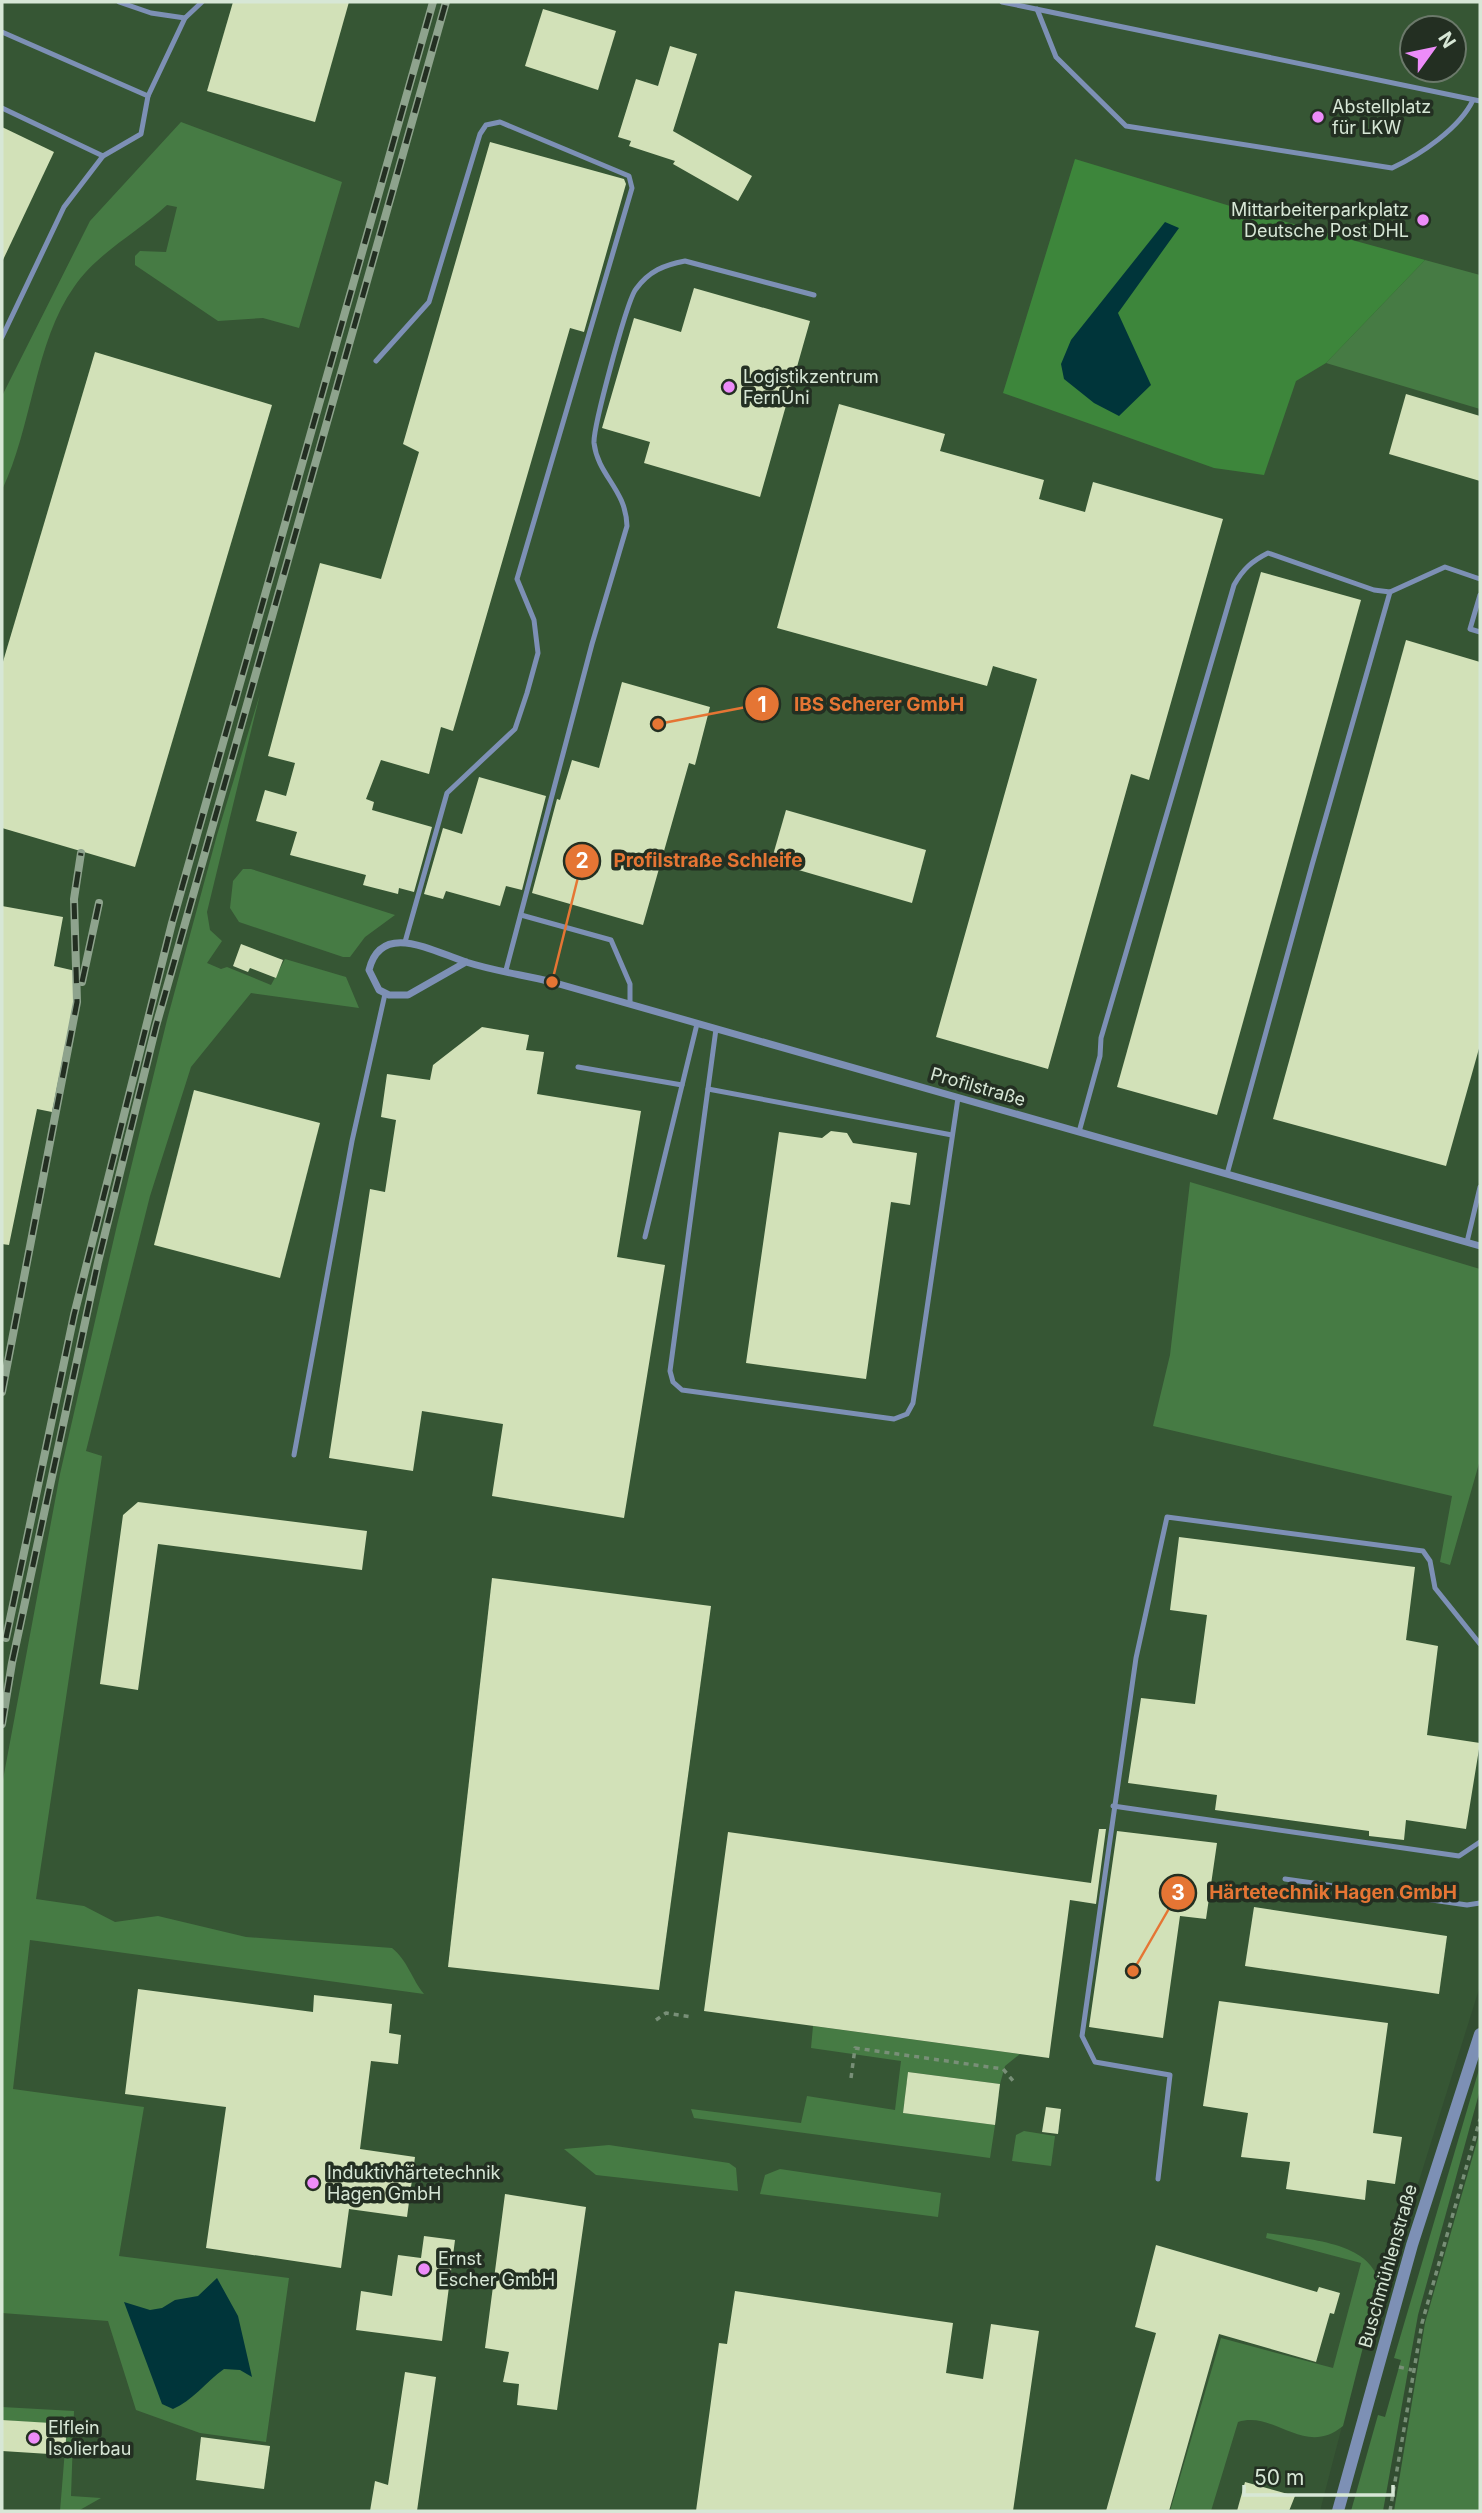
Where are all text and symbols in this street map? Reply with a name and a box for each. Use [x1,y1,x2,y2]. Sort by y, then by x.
north arrow [1398,14,1468,84]
text: N [1433,28,1460,52]
place label: Abstellplatz für LKW [1332,96,1431,138]
marker: Abstellplatz für LKW [1310,109,1326,125]
place label: Mittarbeiterparkplatz Deutsche Post DHL [1231,199,1409,241]
marker: Mittarbeiterparkplatz Deutsche Post DHL [1415,212,1431,228]
place label: Logistikzentrum FernUni [743,366,879,408]
marker: Logistikzentrum FernUni [721,379,737,395]
callout: IBS Scherer GmbH [745,684,978,724]
text: 1 [757,692,767,717]
text: IBS Scherer GmbH [794,693,964,716]
callout: Profilstraße Schleife [564,841,816,881]
text: 2 [575,848,589,873]
text: Profilstraße Schleife [613,849,803,872]
street label: Profilstraße [928,1063,1028,1110]
callout: Härtetechnik Hagen GmbH [1161,1873,1471,1913]
text: 3 [1171,1880,1185,1905]
text: Härtetechnik Hagen GmbH [1209,1881,1457,1904]
place label: Induktivhärtetechnik Hagen GmbH [327,2162,501,2204]
marker: Induktivhärtetechnik Hagen GmbH [305,2175,321,2191]
street label: Buschmühlenstraße [1354,2182,1421,2350]
place label: Ernst Escher GmbH [438,2248,555,2290]
marker: Ernst Escher GmbH [416,2261,432,2277]
place label: Elflein Isolierbau [48,2417,131,2459]
marker: Elflein Isolierbau [26,2430,42,2446]
scale bar [1244,2454,1393,2498]
text: 50 m [1254,2465,1304,2490]

